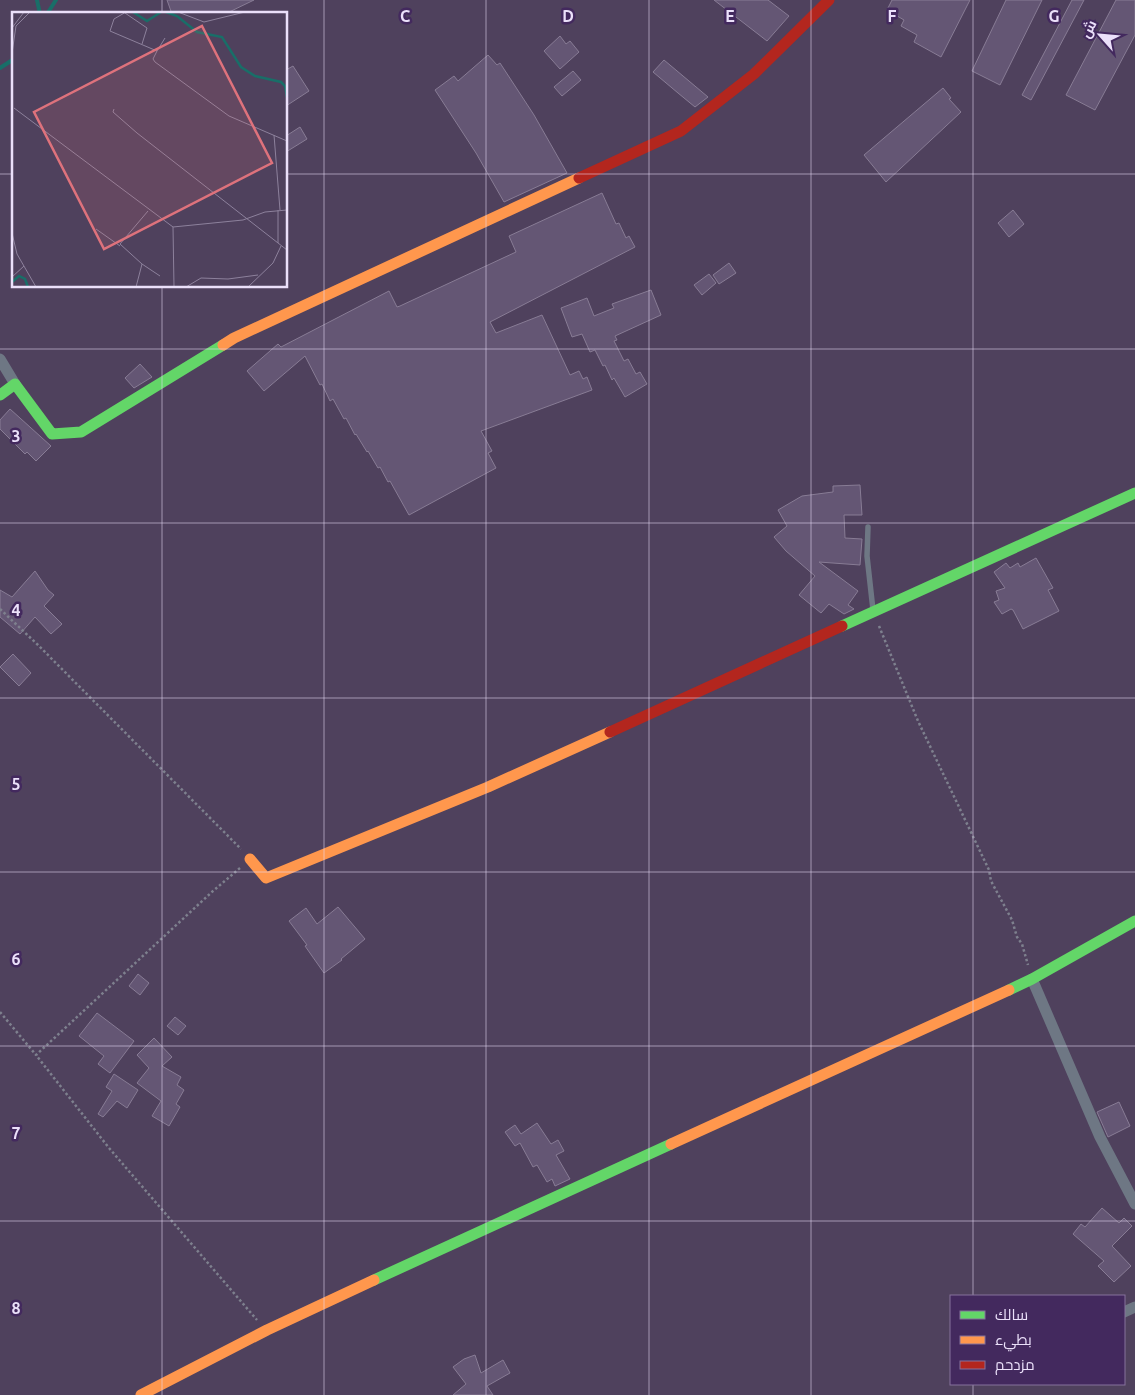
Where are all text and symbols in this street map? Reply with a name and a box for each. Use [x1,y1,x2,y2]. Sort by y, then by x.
text: C [400,7,410,25]
text: D [562,7,574,25]
text: E [725,7,735,25]
text: F [888,7,897,25]
text: G [1048,7,1060,25]
north arrow [1075,10,1125,60]
inset map [12,12,288,288]
text: ش [1077,17,1101,41]
text: 3 [11,427,21,445]
text: 4 [11,601,21,619]
text: 5 [11,775,21,793]
text: 6 [11,950,21,968]
text: 7 [11,1124,21,1142]
legend [950,1295,1125,1385]
text: 8 [11,1299,21,1317]
text: سالك [995,1306,1028,1323]
text: بطيء [995,1331,1032,1352]
text: مزدحم [995,1356,1035,1375]

